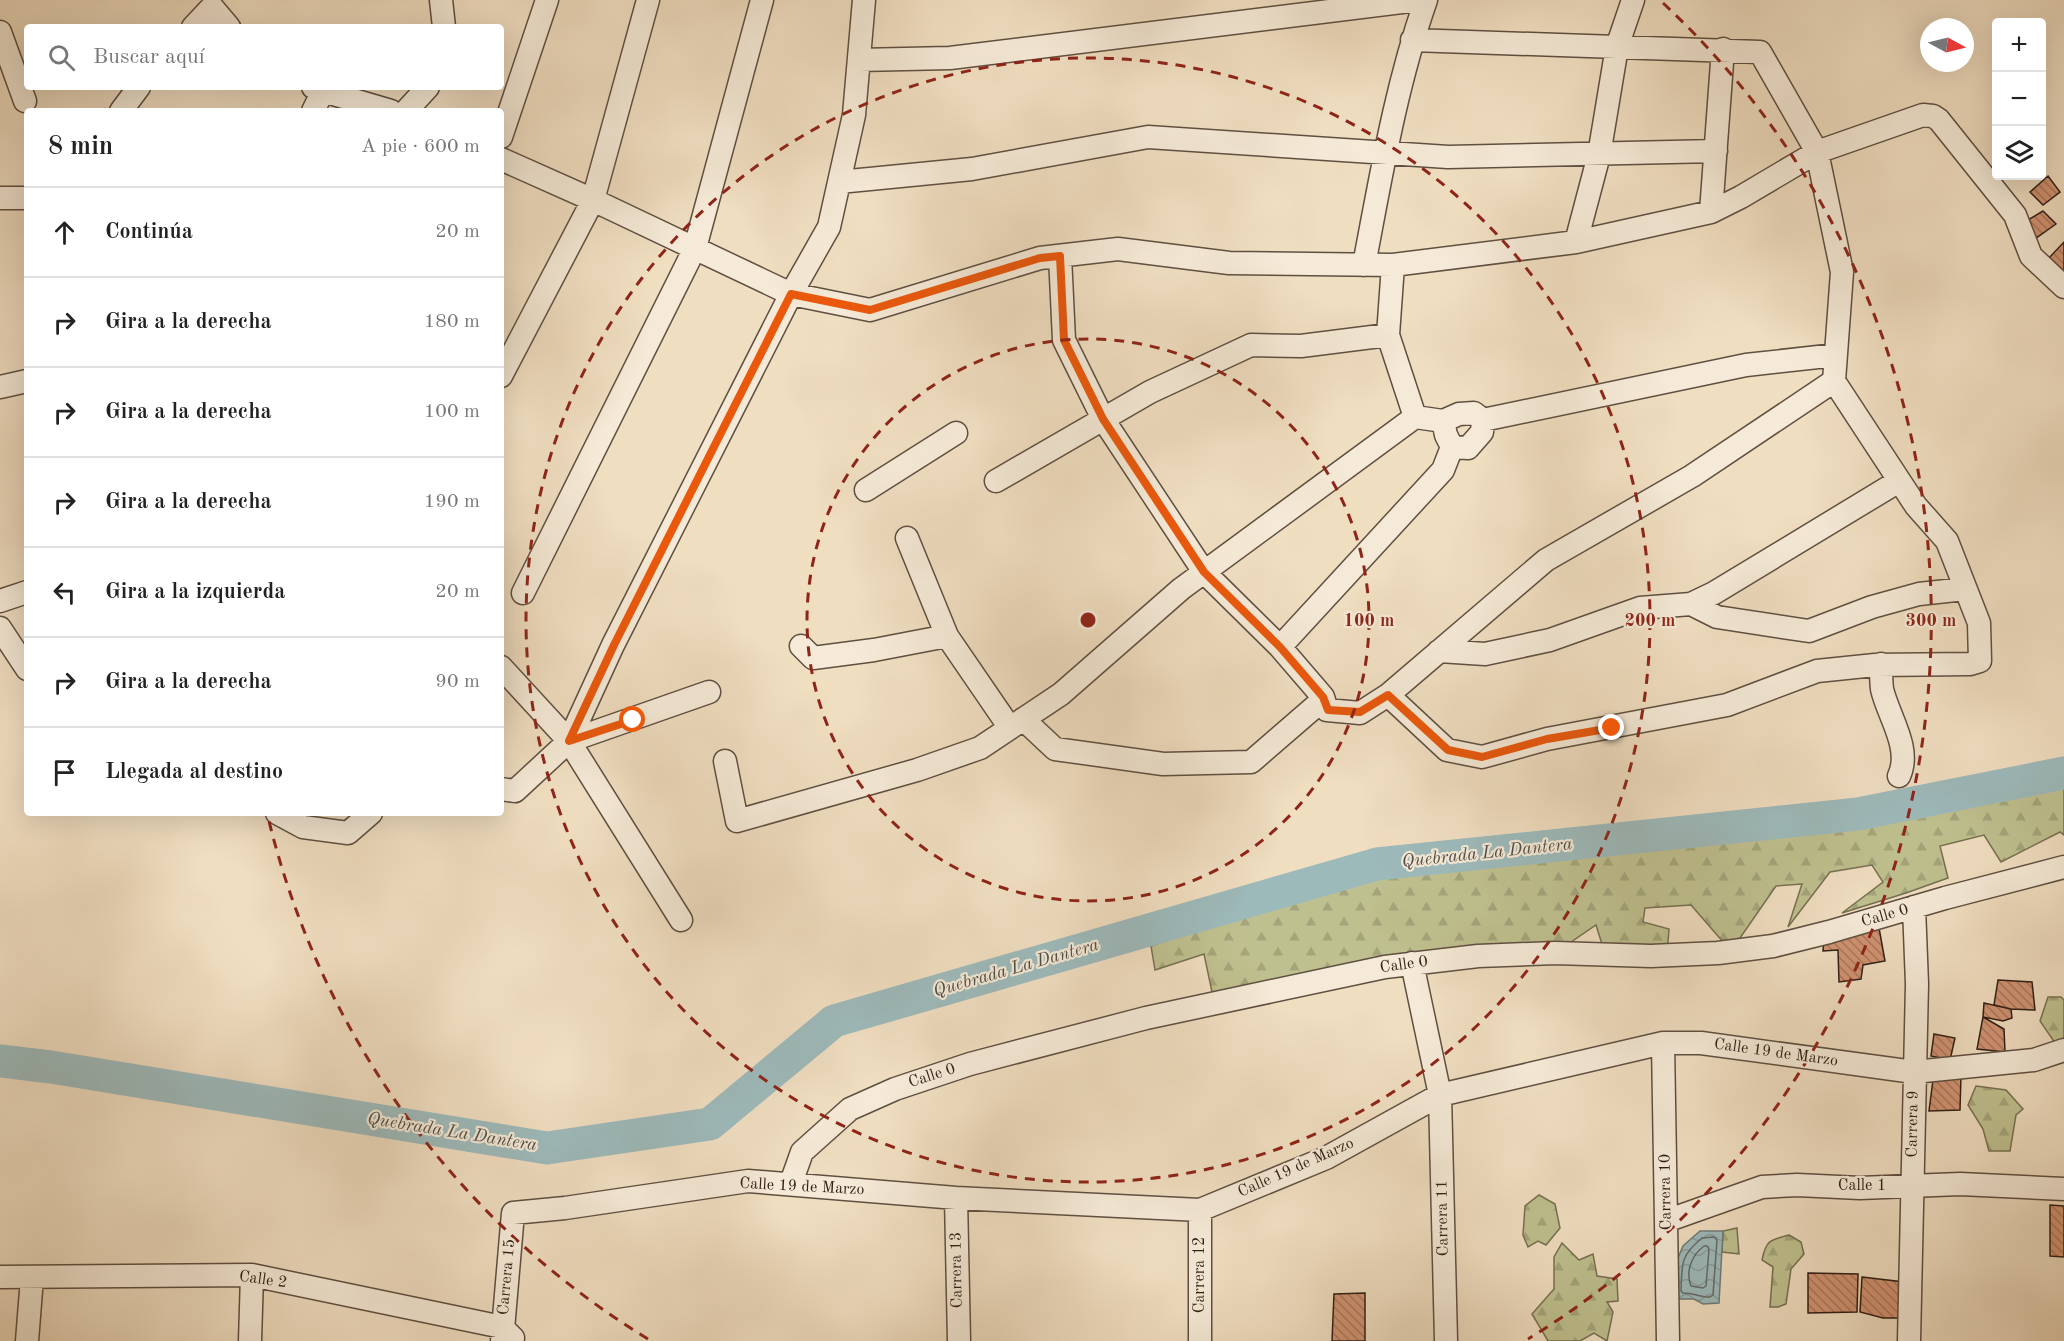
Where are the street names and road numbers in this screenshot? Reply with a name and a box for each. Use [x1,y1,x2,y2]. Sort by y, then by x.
street label: Calle 0 [1860,902,1910,930]
street label: Calle 0 [1379,954,1429,976]
street label: Calle 19 de Marzo [1713,1036,1839,1070]
street label: Calle 0 [907,1061,957,1091]
street label: Carrera 9 [1904,1090,1922,1158]
street label: Calle 19 de Marzo [1236,1135,1356,1201]
street label: Carrera 10 [1657,1154,1675,1230]
street label: Calle 19 de Marzo [739,1176,865,1198]
street label: Calle 1 [1838,1178,1886,1194]
street label: Carrera 11 [1434,1180,1452,1256]
street label: Carrera 13 [948,1232,966,1308]
street label: Carrera 12 [1192,1237,1208,1313]
street label: Carrera 15 [496,1238,518,1316]
street label: Calle 2 [238,1269,288,1291]

